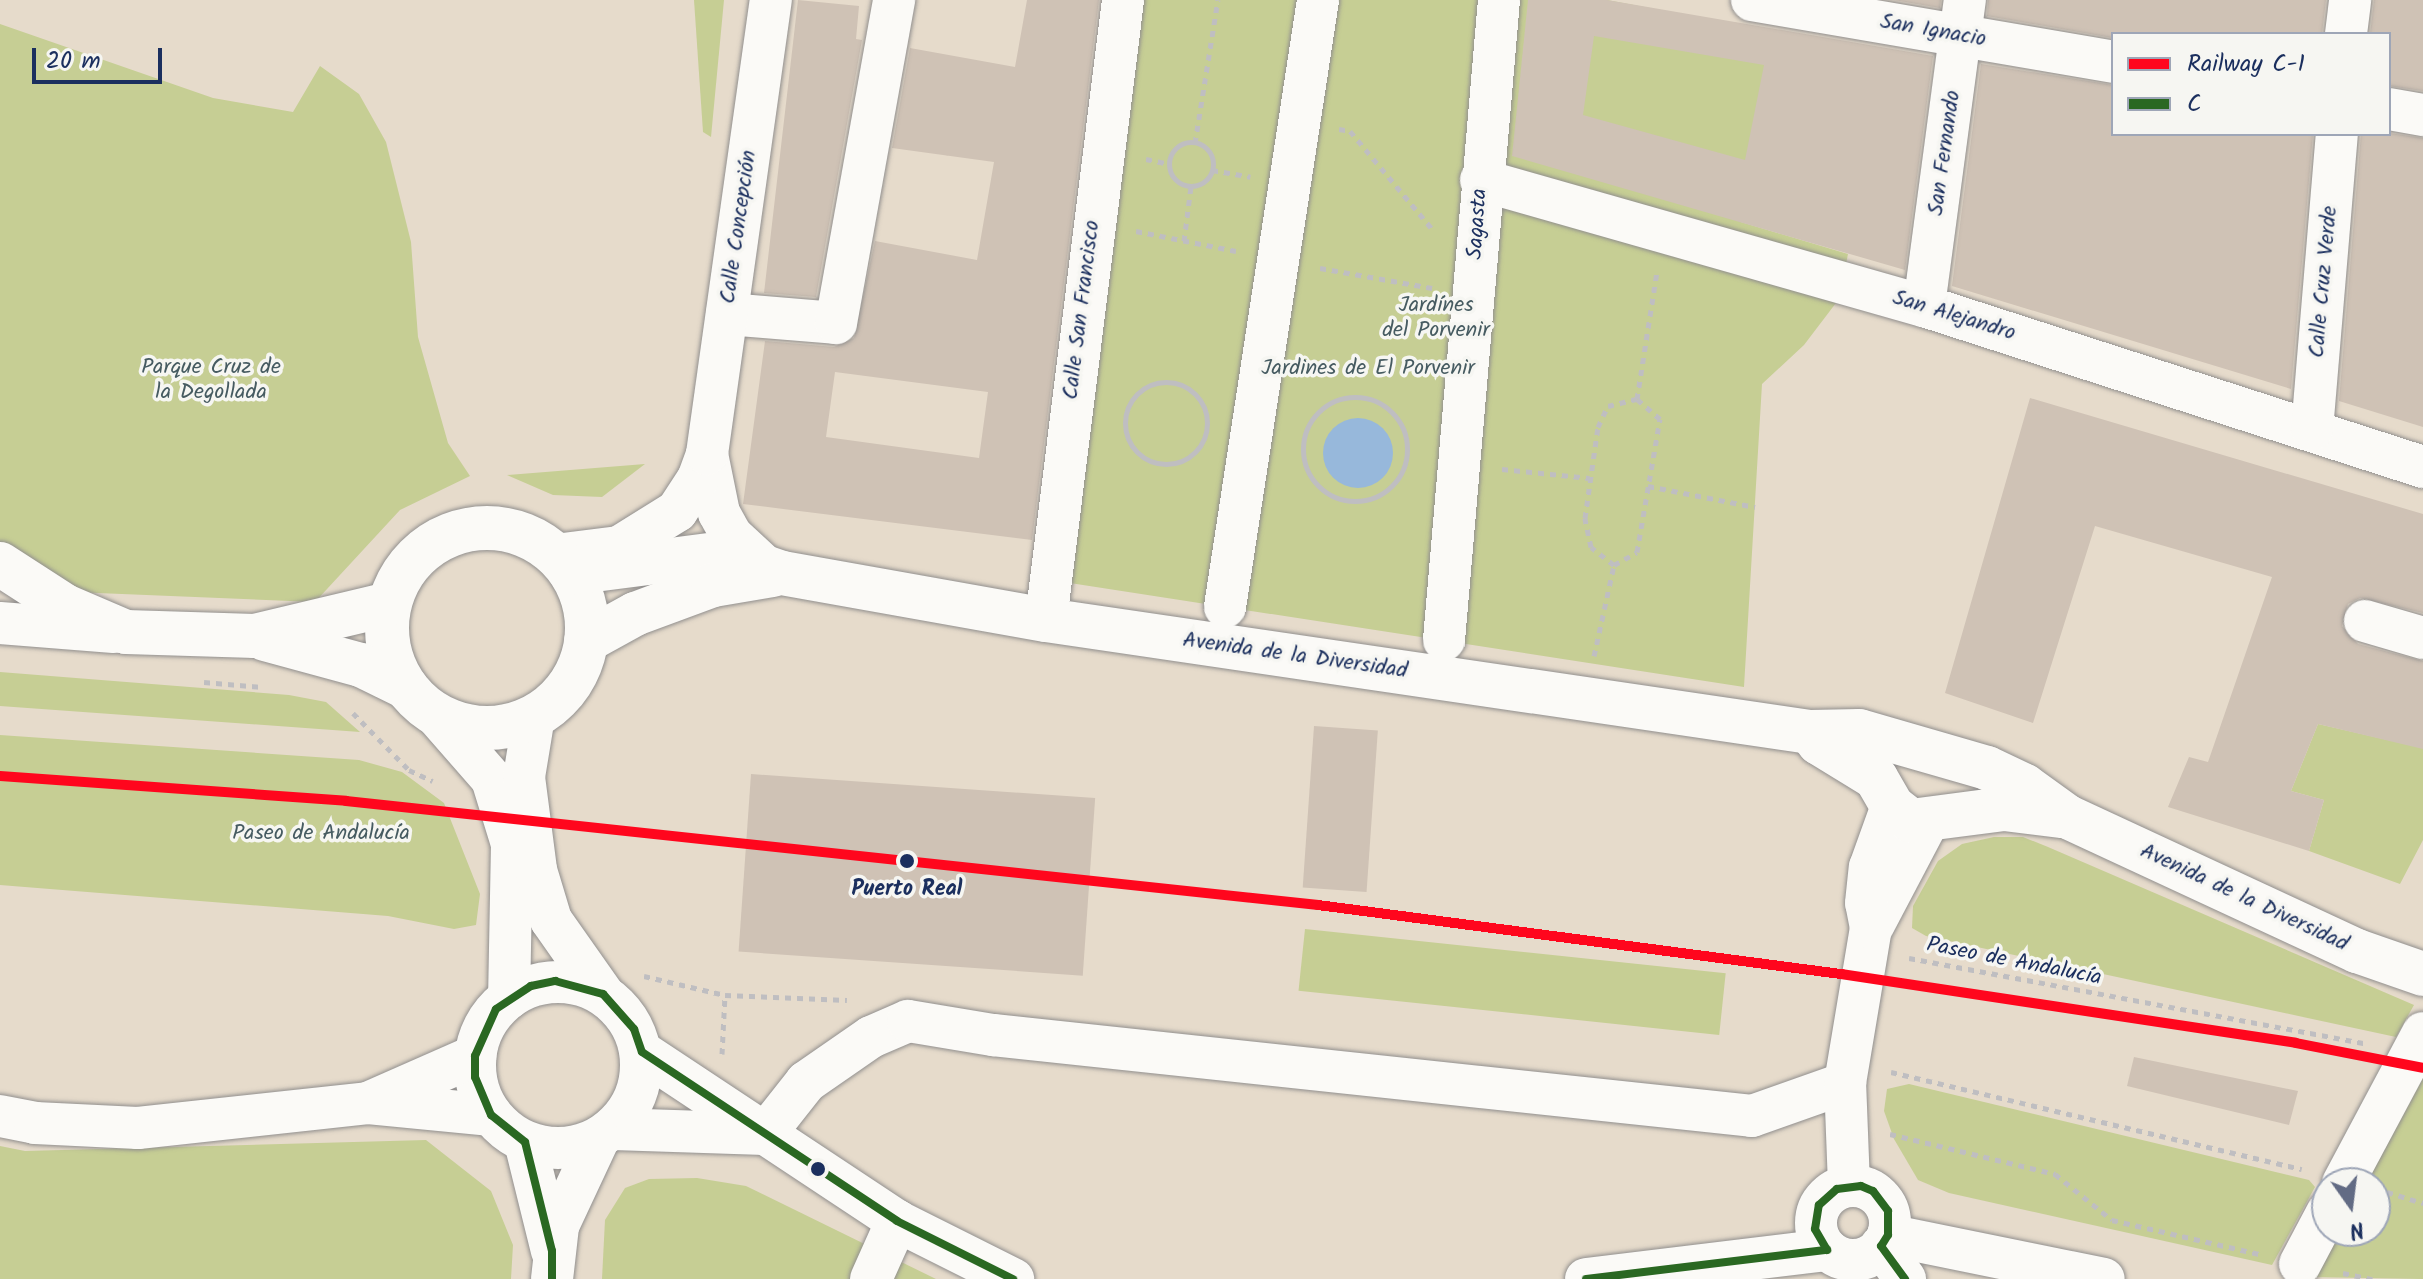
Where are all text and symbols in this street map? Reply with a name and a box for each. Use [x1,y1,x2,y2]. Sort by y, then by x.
street label: San Ignacio [1878,9,1988,53]
scale bar [36,32,166,82]
legend [2111,32,2391,136]
text: 20 m [46,42,101,81]
text: Railway C-1 [2187,45,2305,84]
text: C [2187,85,2201,124]
street label: San Fernando [1923,89,1967,217]
street label: Calle Concepción [715,149,763,305]
street label: Sagasta [1462,188,1494,260]
street label: Calle Cruz Verde [2304,205,2344,359]
street label: Calle San Francisco [1058,219,1106,401]
street label: San Alejandro [1889,285,2019,347]
park label: Jardínes del Porvenir [1382,292,1490,344]
park label: Parque Cruz de la Degollada [141,354,281,406]
park label: Jardines de El Porvenir [1261,356,1475,382]
street label: Avenida de la Diversidad [1181,627,1409,685]
park label: Paseo de Andalucía [232,821,410,847]
street label: Avenida de la Diversidad [2136,838,2352,958]
marker: Puerto Real [895,849,919,873]
place label: Puerto Real [852,877,962,903]
street label: Paseo de Andalucía [1924,932,2104,992]
unlabelled marker [810,1161,826,1177]
north arrow [2311,1167,2391,1247]
text: N [2345,1210,2367,1247]

